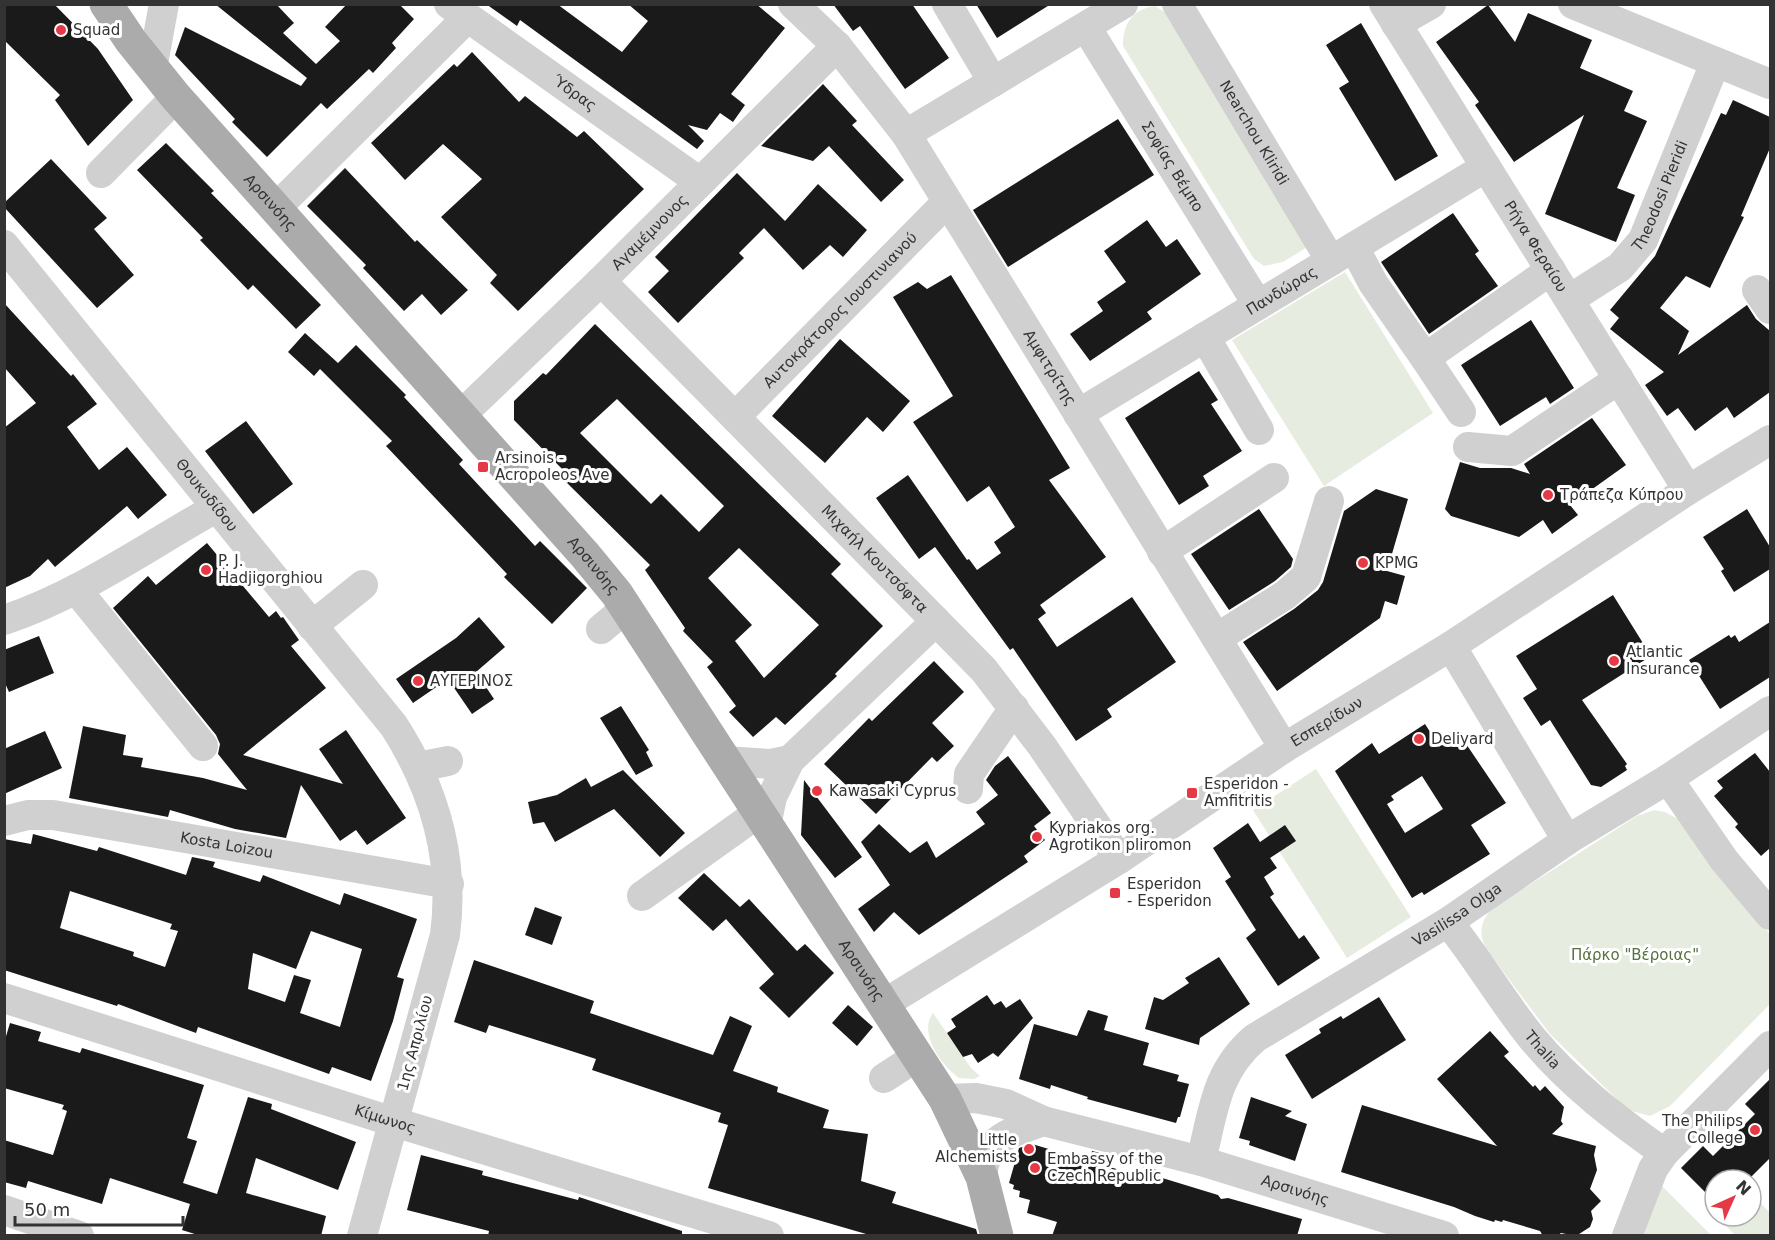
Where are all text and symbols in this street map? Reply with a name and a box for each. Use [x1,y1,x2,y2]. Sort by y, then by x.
place label: Squad [73,21,120,39]
marker: Squad [54,23,68,37]
street label: Ύδρας [548,71,600,115]
street label: Nearchou Kliridi [1216,77,1292,188]
street label: Σοφίας Βέμπο [1137,118,1207,215]
street label: Theodosi Pieridi [1628,138,1691,256]
street label: Αρσινόης [240,170,300,235]
street label: Αγαμέμνονος [608,191,692,274]
street label: Ρήγα Φεραίου [1500,197,1571,296]
street label: Αυτοκράτορος Ιουστινιανού [760,229,921,392]
street label: Πανδώρας [1243,262,1320,319]
street label: Αμφιτρίτης [1020,326,1080,409]
place label: Arsinois - Acropoleos Ave [495,449,610,484]
street label: Θουκυδίδου [172,455,242,535]
marker: Arsinois - Acropoleos Ave [476,460,490,474]
place label: Τράπεζα Κύπρου [1559,486,1683,504]
marker: Τράπεζα Κύπρου [1541,488,1555,502]
street label: Μιχαήλ Κουτσόφτα [818,501,932,617]
street label: Αρσινόης [564,533,623,598]
place label: P. J. Hadjigorghiou [218,552,323,587]
place label: KPMG [1375,554,1418,572]
marker: KPMG [1356,556,1370,570]
marker: P. J. Hadjigorghiou [199,563,213,577]
place label: Atlantic Insurance [1626,643,1700,678]
marker: Atlantic Insurance [1607,654,1621,668]
place label: ΑΥΓΕΡΙΝΟΣ [430,672,513,690]
marker: ΑΥΓΕΡΙΝΟΣ [411,674,425,688]
street label: Εσπερίδων [1287,693,1366,751]
place label: Deliyard [1431,730,1494,748]
marker: Deliyard [1412,732,1426,746]
place label: Esperidon - Amfitritis [1204,775,1289,810]
place label: Kawasaki Cyprus [829,782,956,800]
marker: Kawasaki Cyprus [810,784,824,798]
marker: Esperidon - Amfitritis [1185,786,1199,800]
place label: Kypriakos org. Agrotikon pliromon [1049,819,1192,854]
street label: Kosta Loizou [179,828,275,862]
marker: Kypriakos org. Agrotikon pliromon [1030,830,1044,844]
place label: Esperidon - Esperidon [1127,875,1212,910]
street label: Vasilissa Olga [1409,879,1505,950]
marker: Esperidon - Esperidon [1108,886,1122,900]
street label: Αρσινόης [835,936,888,1005]
park label: Πάρκο "Βέροιας" [1571,946,1699,964]
street label: 1ης Απριλίου [394,993,436,1093]
street label: Thalia [1520,1026,1564,1073]
street label: Κίμωνος [352,1101,418,1137]
place label: The Philips College [1661,1112,1743,1147]
marker: The Philips College [1748,1123,1762,1137]
place label: Little Alchemists [935,1131,1017,1166]
marker: Little Alchemists [1022,1142,1036,1156]
place label: Embassy of the Czech Republic [1047,1150,1163,1185]
marker: Embassy of the Czech Republic [1028,1161,1042,1175]
north arrow [1703,1168,1763,1228]
street label: Αρσινόης [1259,1171,1332,1209]
text: N [1732,1176,1755,1199]
scale bar [15,1189,183,1227]
text: 50 m [24,1199,70,1220]

